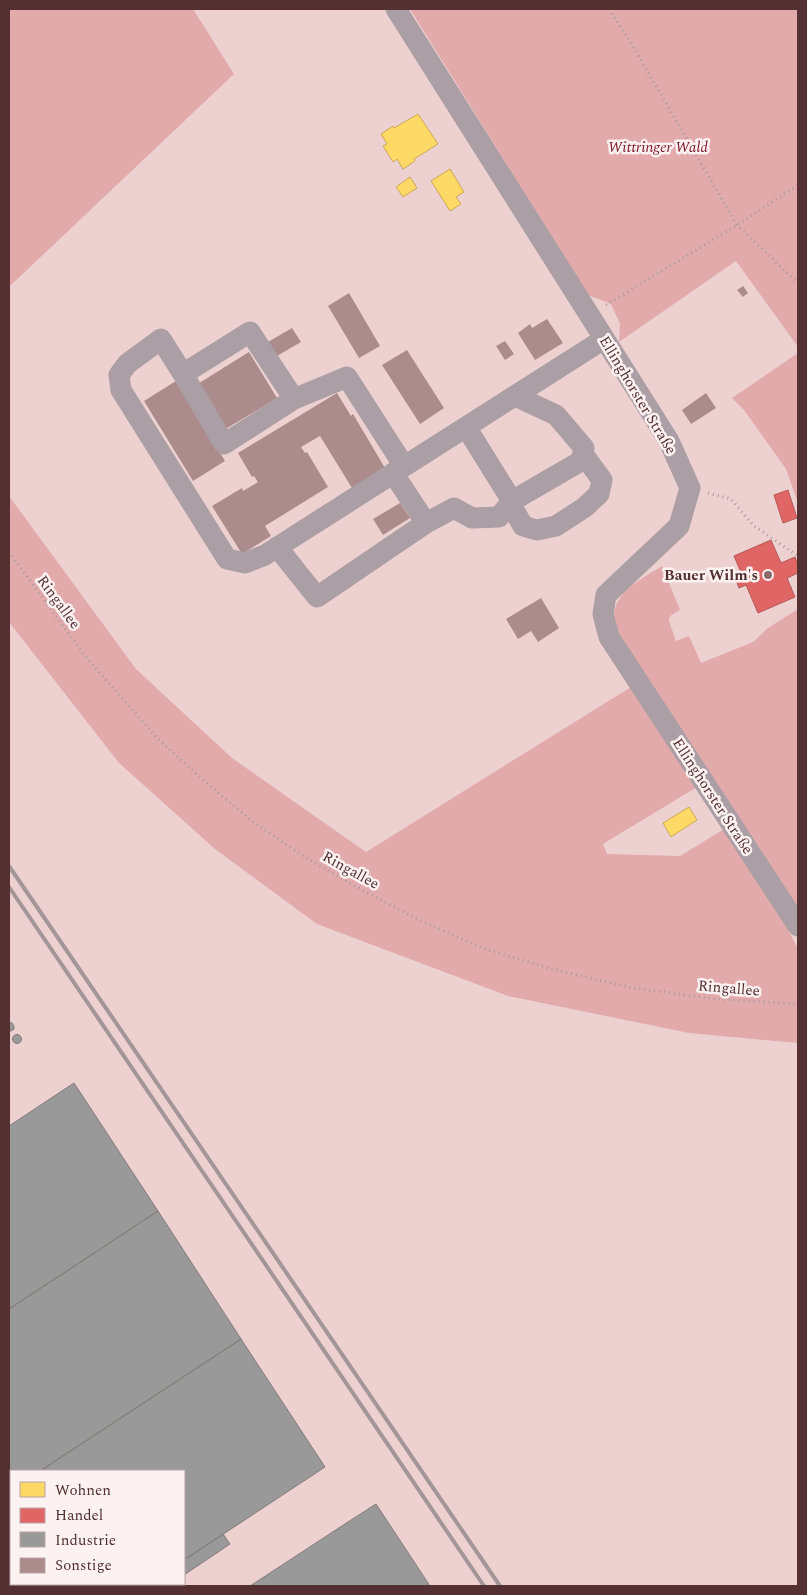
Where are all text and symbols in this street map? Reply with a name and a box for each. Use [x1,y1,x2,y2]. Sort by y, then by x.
park label: Wittringer Wald [608,136,708,159]
street label: Ellinghorster Straße [593,332,682,459]
place label: Bauer Wilm's [664,564,758,587]
marker: Bauer Wilm's [762,569,774,581]
street label: Ringallee [31,570,86,634]
street label: Ellinghorster Straße [666,734,759,859]
street label: Ringallee [318,845,383,896]
street label: Ringallee [697,974,761,1003]
legend [10,1470,185,1585]
text: Wohnen [55,1479,111,1502]
text: Handel [55,1504,103,1527]
text: Industrie [55,1529,116,1552]
text: Sonstige [55,1554,112,1577]

